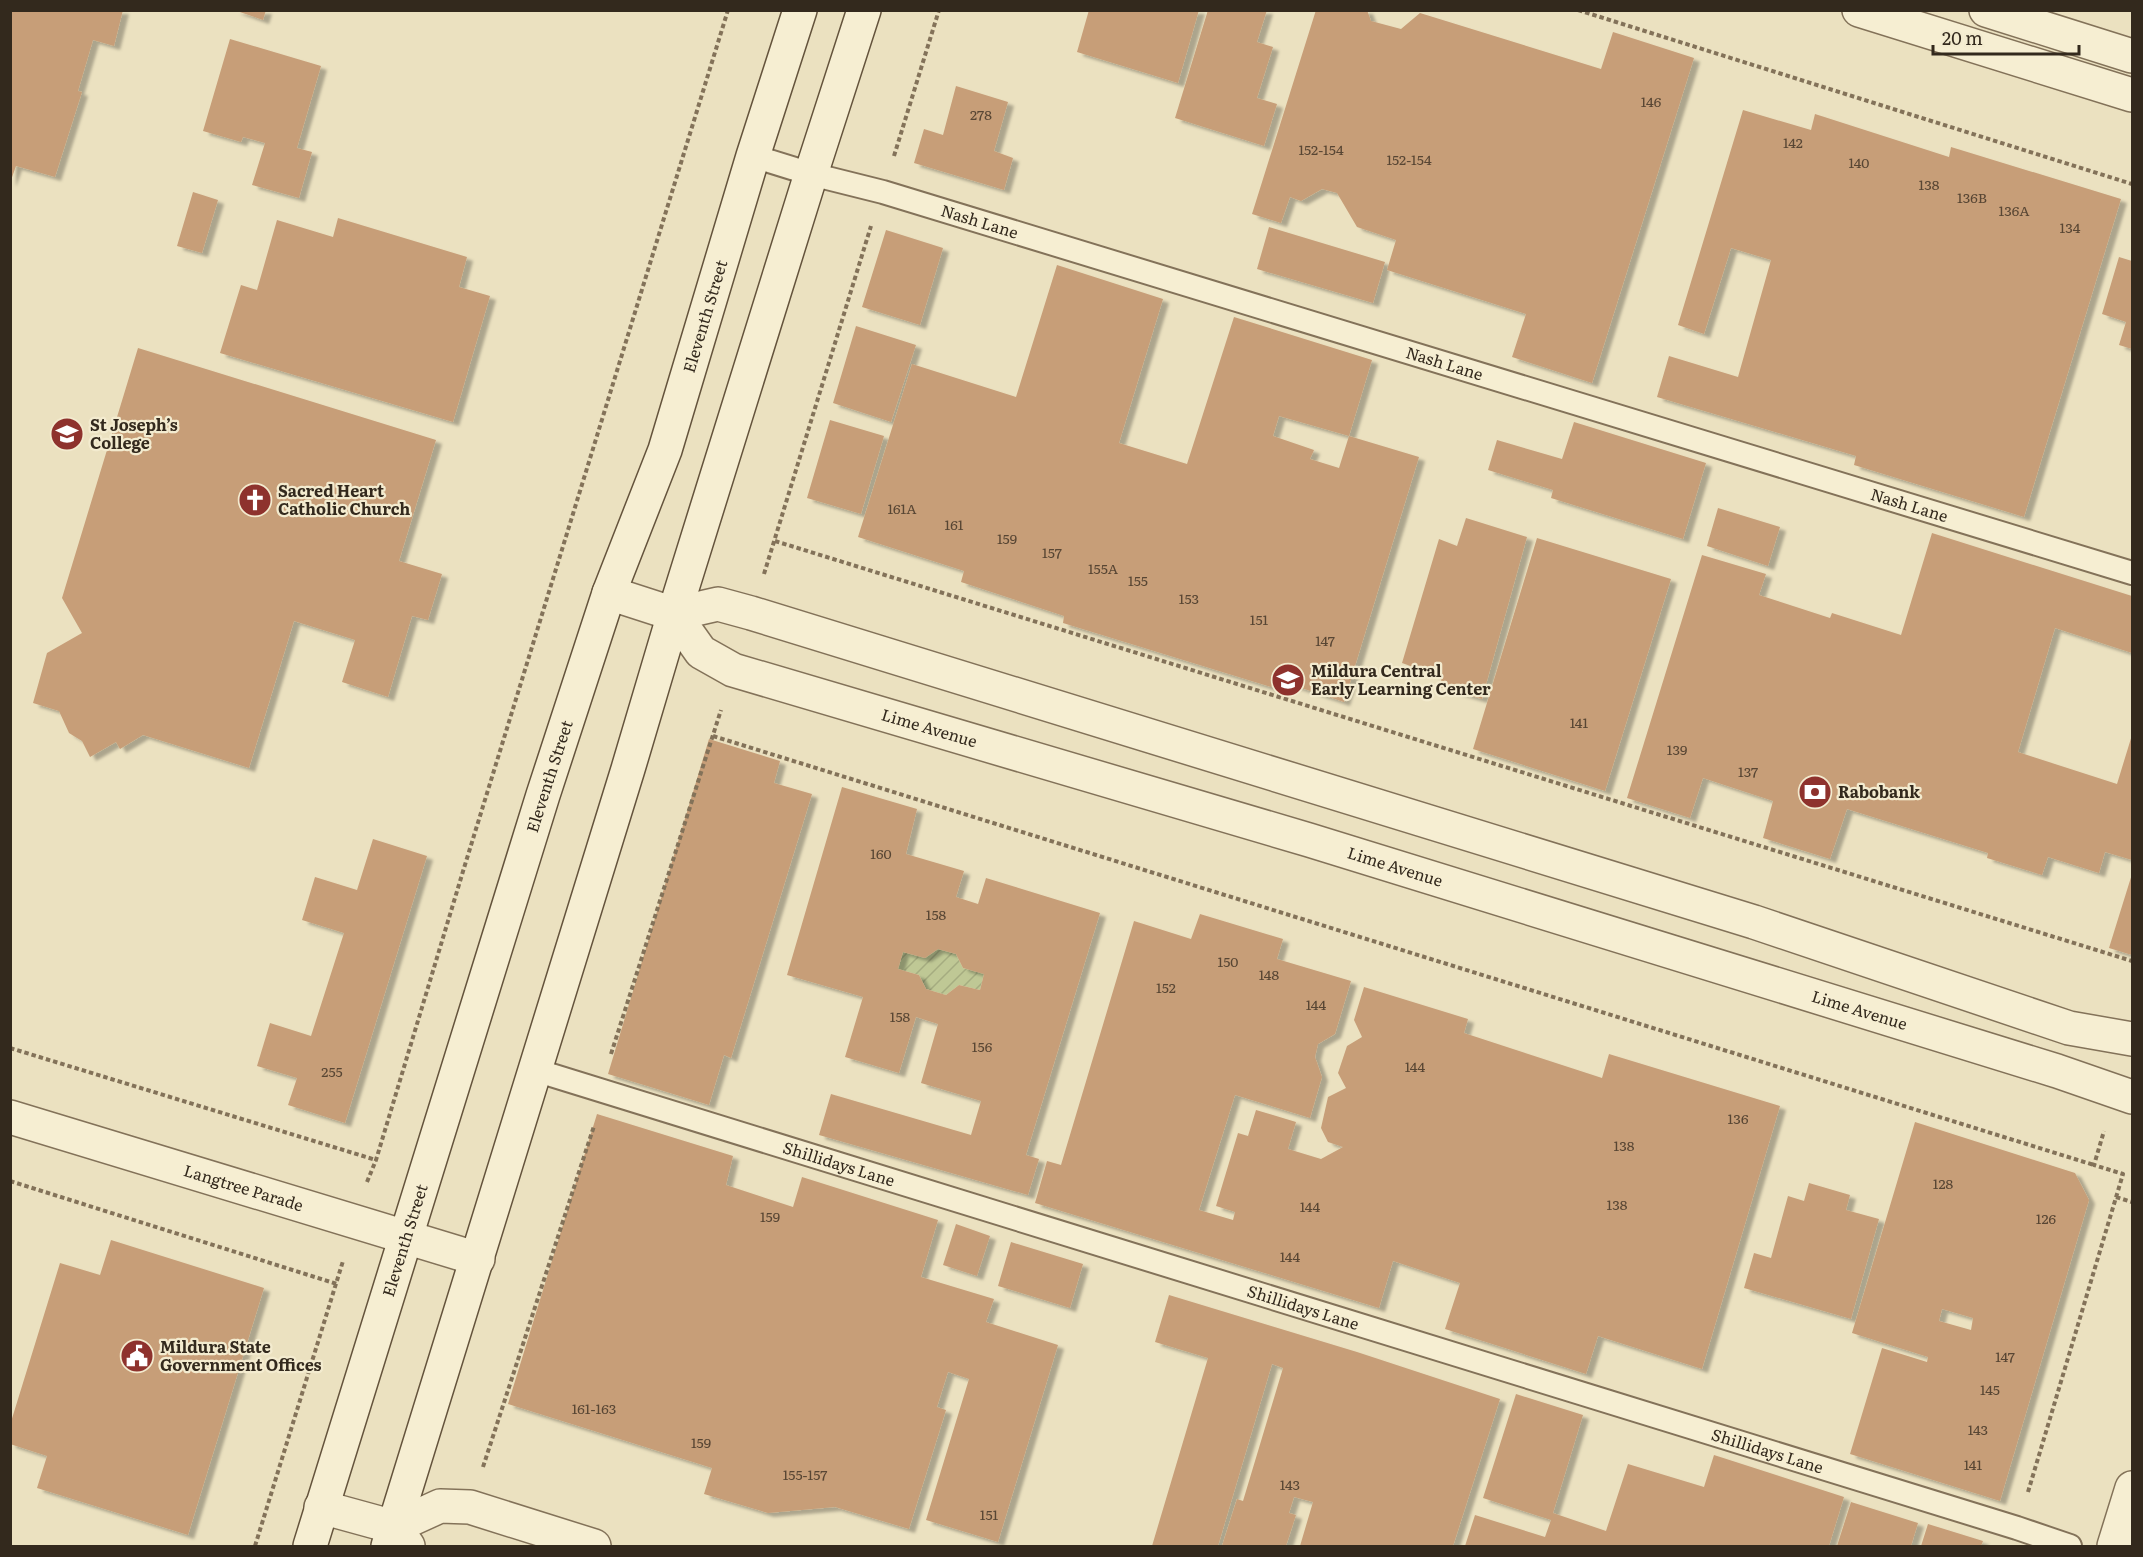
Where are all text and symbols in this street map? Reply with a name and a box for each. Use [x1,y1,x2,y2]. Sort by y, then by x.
scale bar [1933,18,2078,56]
text: 20 m [1942,24,1983,51]
house number: 146 [1641,91,1662,111]
house number: 278 [970,104,992,124]
house number: 142 [1783,132,1803,152]
house number: 152-154 [1298,139,1344,159]
house number: 152-154 [1386,149,1432,169]
house number: 140 [1849,152,1869,172]
house number: 138 [1919,174,1940,194]
house number: 136B [1957,187,1987,207]
street label: Nash Lane [938,197,1021,244]
house number: 136A [1998,200,2030,220]
house number: 134 [2060,217,2081,237]
street label: Eleventh Street [676,256,732,375]
street label: Nash Lane [1403,339,1486,385]
place label: St Joseph’s College [90,412,178,454]
school or university icon: St Joseph’s College [49,416,85,452]
place label: Sacred Heart Catholic Church [278,478,410,520]
street label: Nash Lane [1868,481,1951,527]
church icon: Sacred Heart Catholic Church [237,482,273,518]
house number: 161A [887,498,917,518]
house number: 161 [945,514,964,534]
house number: 159 [997,528,1017,548]
house number: 157 [1042,542,1062,562]
house number: 155A [1088,558,1119,578]
house number: 155 [1128,570,1148,590]
house number: 153 [1179,588,1199,608]
house number: 151 [1250,609,1269,629]
house number: 147 [1315,630,1335,650]
place label: Mildura Central Early Learning Center [1311,658,1491,700]
school or university icon: Mildura Central Early Learning Center [1270,662,1306,698]
street label: Lime Avenue [879,701,980,752]
house number: 141 [1570,712,1589,732]
street label: Eleventh Street [519,716,578,835]
house number: 139 [1667,739,1687,759]
house number: 137 [1738,761,1758,781]
bank icon: Rabobank [1797,774,1833,810]
place label: Rabobank [1838,779,1920,803]
street label: Lime Avenue [1345,840,1446,892]
house number: 160 [870,843,892,863]
house number: 158 [926,904,947,924]
house number: 150 [1218,951,1238,971]
house number: 148 [1259,964,1280,984]
house number: 152 [1156,977,1176,997]
street label: Lime Avenue [1809,983,1910,1035]
house number: 144 [1306,994,1327,1014]
house number: 158 [890,1006,911,1026]
house number: 156 [972,1036,993,1056]
house number: 144 [1405,1056,1426,1076]
house number: 255 [321,1061,343,1081]
house number: 136 [1728,1108,1749,1128]
street label: Shillidays Lane [780,1134,898,1192]
house number: 138 [1614,1135,1635,1155]
street label: Langtree Parade [181,1157,306,1216]
house number: 128 [1933,1173,1954,1193]
street label: Eleventh Street [375,1180,433,1299]
house number: 138 [1607,1194,1628,1214]
house number: 144 [1300,1196,1321,1216]
house number: 159 [760,1206,780,1226]
house number: 126 [2036,1208,2057,1228]
house number: 144 [1280,1246,1301,1266]
street label: Shillidays Lane [1245,1278,1362,1335]
place label: Mildura State Government Offices [160,1334,322,1376]
public building icon: Mildura State Government Offices [119,1338,155,1374]
house number: 147 [1995,1346,2015,1366]
house number: 145 [1980,1379,2000,1399]
house number: 161-163 [572,1398,616,1418]
house number: 143 [1968,1419,1988,1439]
street label: Shillidays Lane [1709,1421,1827,1479]
house number: 159 [691,1432,711,1452]
house number: 141 [1964,1454,1983,1474]
house number: 155-157 [783,1464,827,1484]
house number: 143 [1280,1474,1300,1494]
house number: 151 [980,1504,999,1524]

